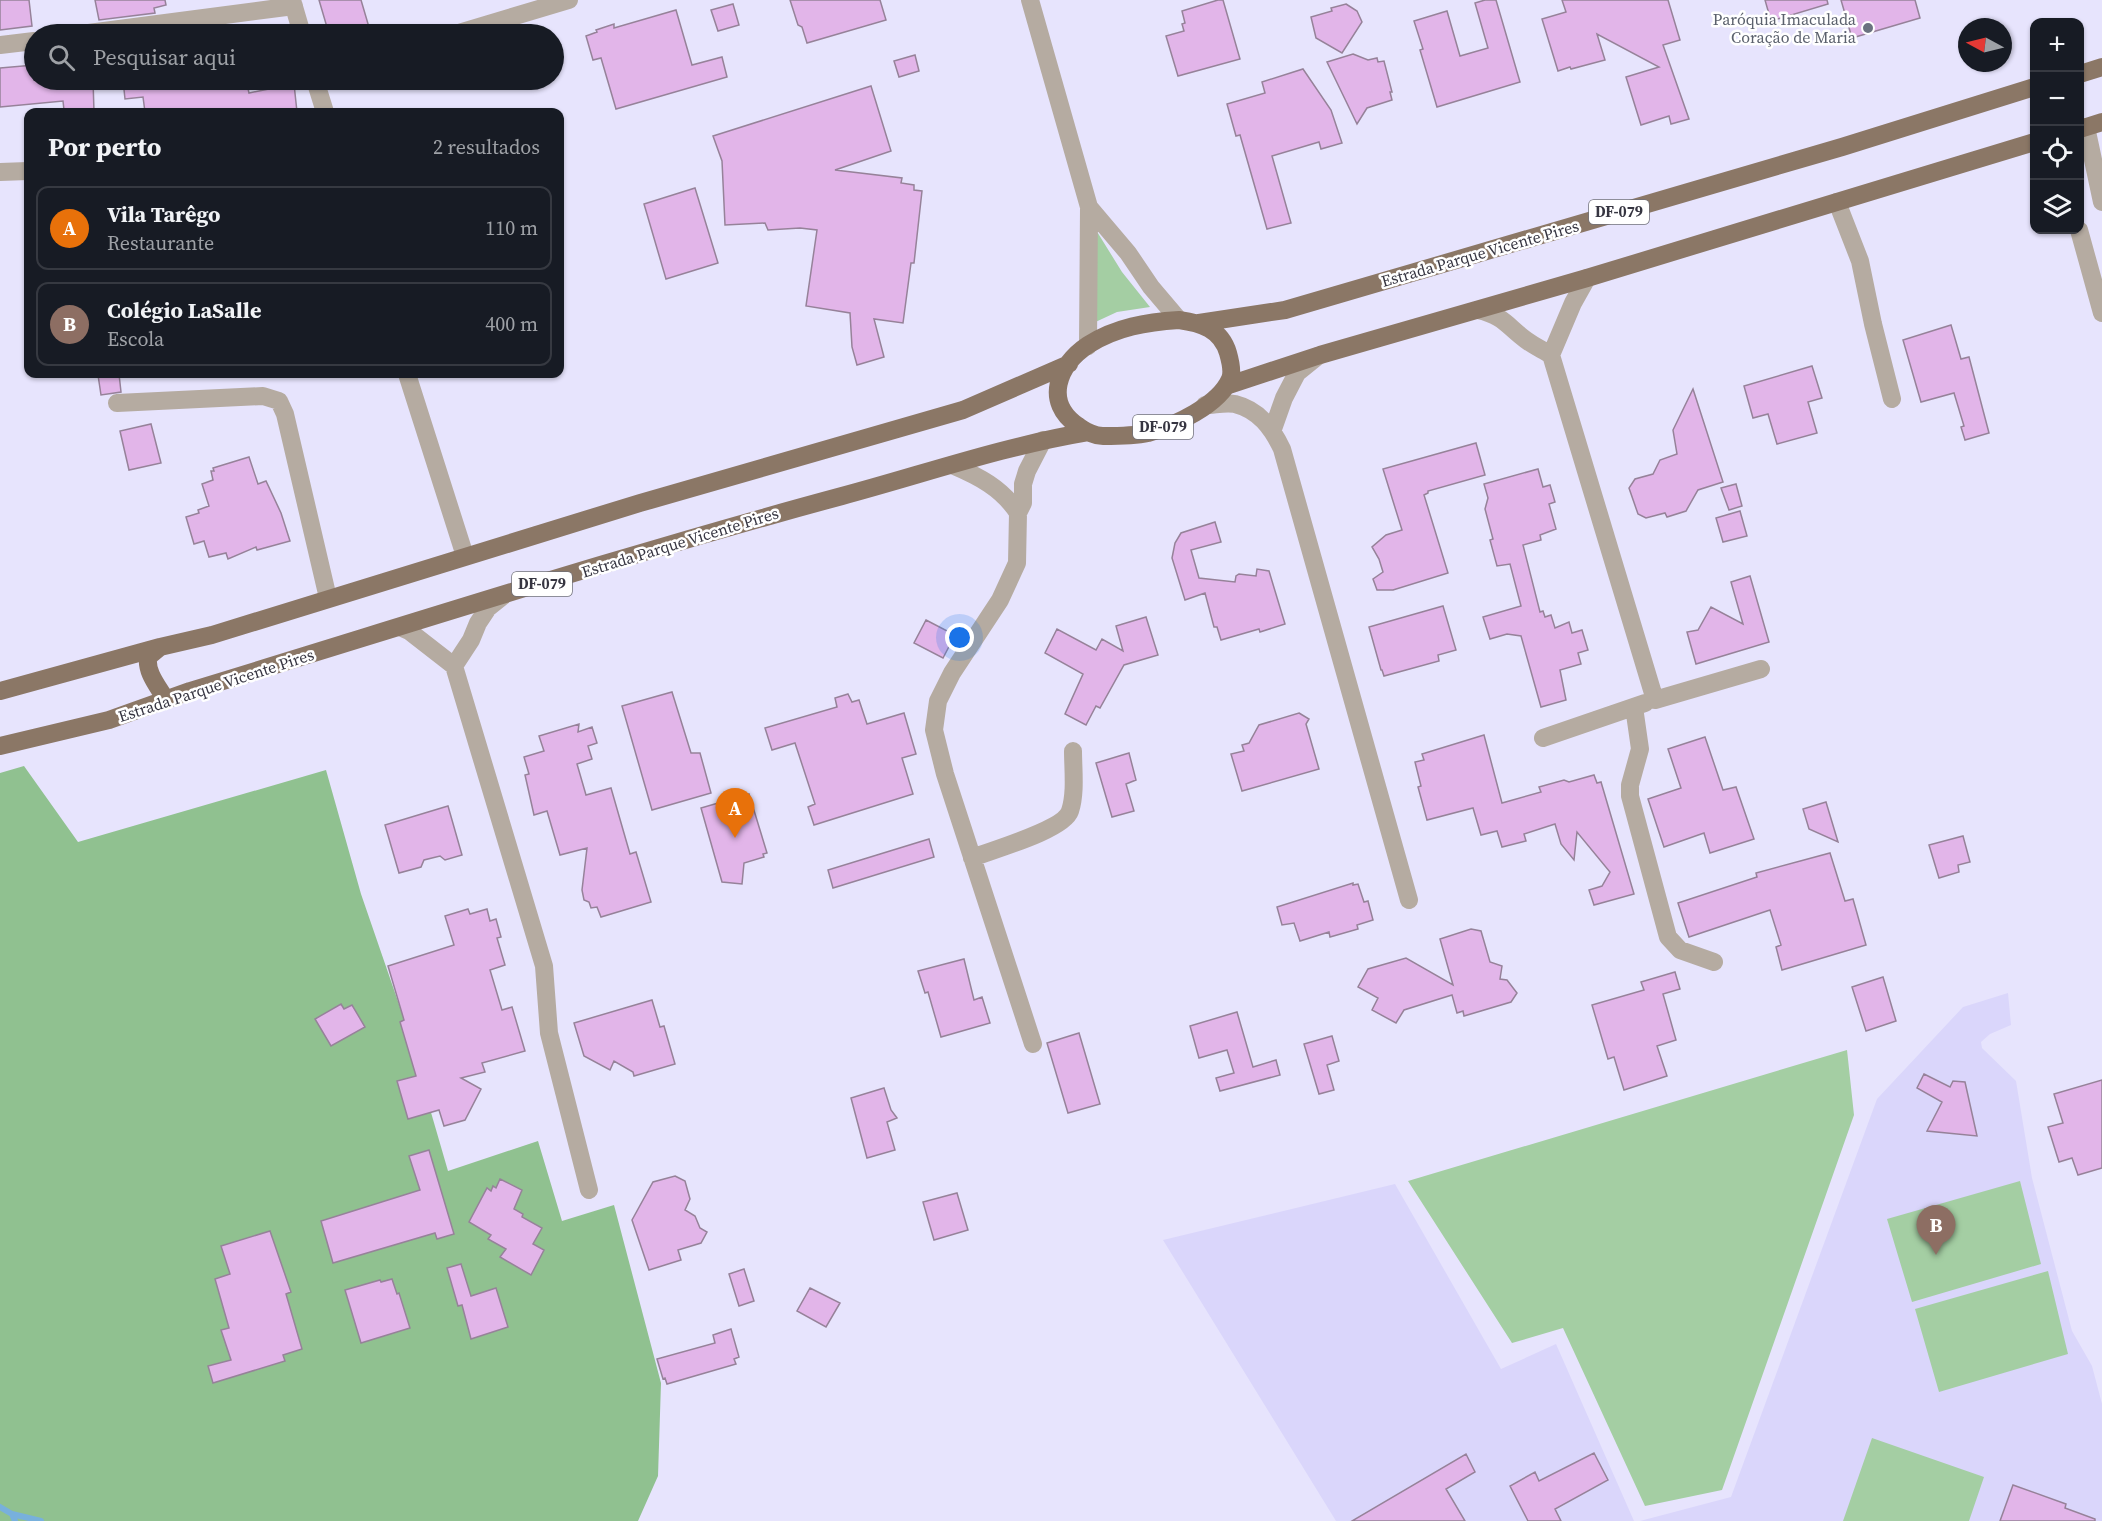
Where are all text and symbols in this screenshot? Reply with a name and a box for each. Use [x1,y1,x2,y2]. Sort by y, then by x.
place label: Paróquia Imaculada Coração de Maria [1713,8,1857,48]
north arrow [1958,18,2012,72]
map controls [2030,18,2084,234]
button: + [2030,18,2084,72]
marker: Paróquia Imaculada Coração de Maria [1861,21,1875,35]
search box [24,24,564,90]
icon: search [45,41,78,74]
text: Pesquisar aqui [93,42,236,72]
button: − [2030,72,2084,126]
button: locate [2030,126,2084,180]
text: Por perto [48,129,162,165]
text: 2 resultados [433,133,540,161]
button: layers [2030,180,2084,234]
text: Vila Tarêgo [107,199,220,229]
road number: DF-079 [1589,200,1649,224]
text: A [63,214,76,242]
text: 110 m [485,214,538,242]
street label: Estrada Parque Vicente Pires [1379,214,1581,292]
text: Restaurante [107,229,214,257]
text: Colégio LaSalle [107,295,261,325]
text: B [63,310,76,338]
text: 400 m [485,310,538,338]
text: Escola [107,325,164,353]
road number: DF-079 [1133,415,1193,439]
street label: Estrada Parque Vicente Pires [579,502,781,582]
road number: DF-079 [512,572,572,596]
your location [945,623,974,652]
street label: Estrada Parque Vicente Pires [115,643,317,727]
pin: A [716,788,754,838]
pin: B [1916,1206,1956,1255]

